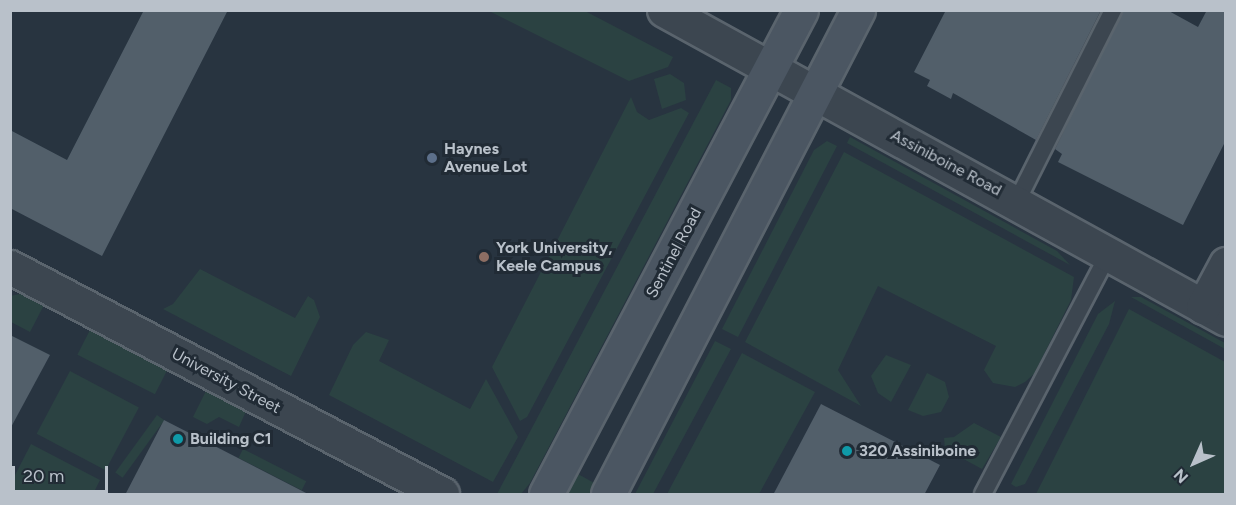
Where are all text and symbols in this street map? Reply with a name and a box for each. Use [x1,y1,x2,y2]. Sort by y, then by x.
street label: Assiniboine Road [887,126,1005,200]
place label: Haynes Avenue Lot [444,139,527,177]
marker: Haynes Avenue Lot [425,151,439,165]
street label: Sentinel Road [642,205,706,301]
place label: York University, Keele Campus [496,238,612,276]
marker: York University, Keele Campus [477,250,491,264]
street label: University Street [168,344,284,418]
place label: Building C1 [190,429,272,449]
marker: Building C1 [171,432,185,446]
north arrow [1164,433,1224,493]
place label: 320 Assiniboine [859,441,976,461]
marker: 320 Assiniboine [840,444,854,458]
scale bar [15,454,111,492]
text: 20 m [23,465,64,487]
text: N [1170,465,1192,487]

